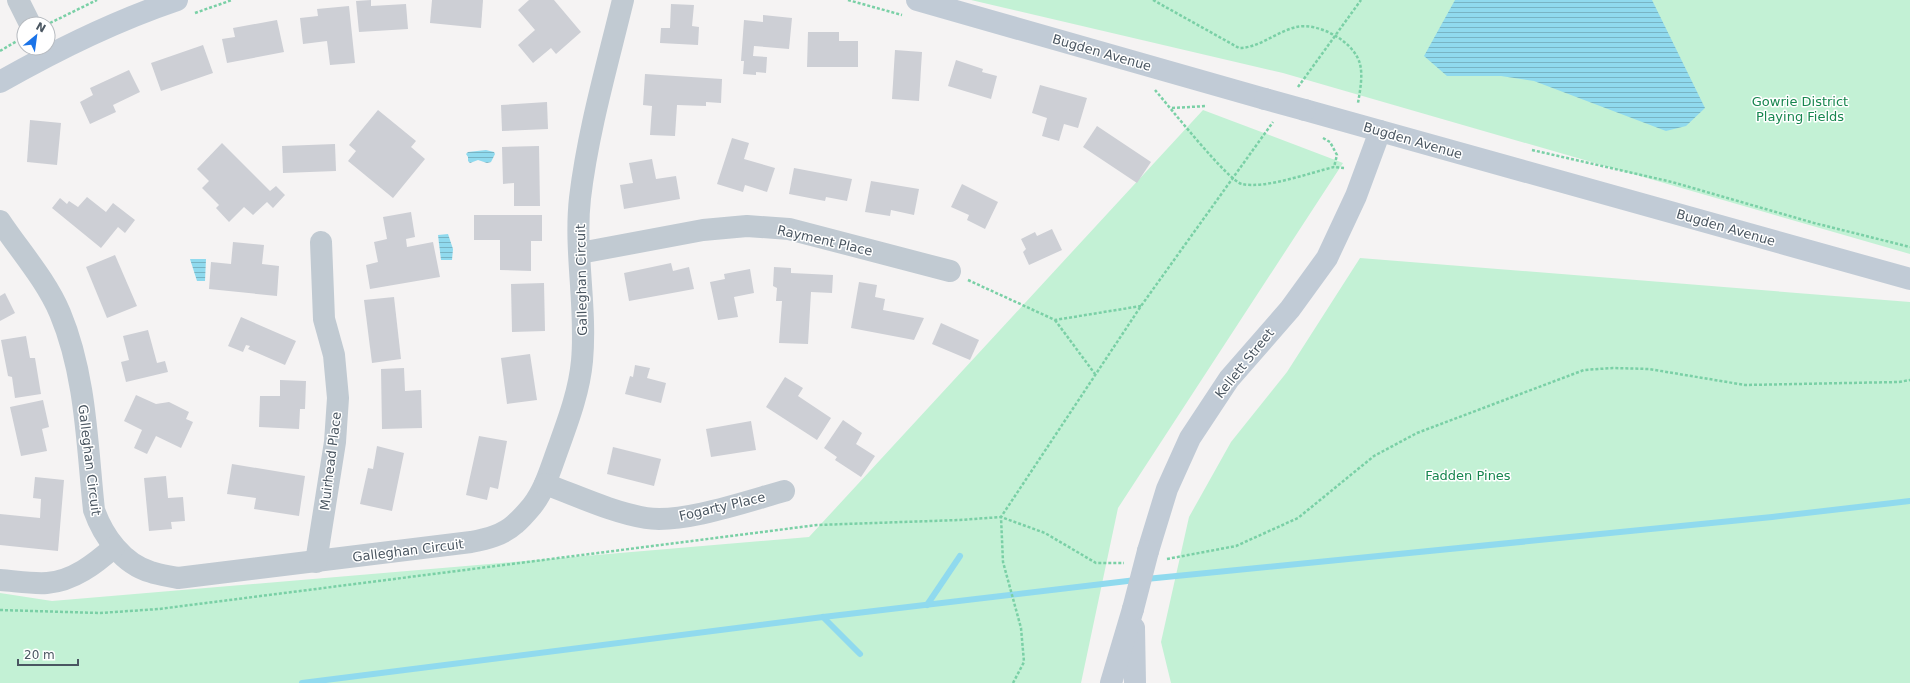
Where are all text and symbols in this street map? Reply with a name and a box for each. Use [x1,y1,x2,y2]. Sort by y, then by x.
north arrow [16,16,56,56]
text: N [33,20,48,36]
street label: Bugden Avenue [1051,31,1153,74]
park label: Gowrie District Playing Fields [1752,94,1848,124]
street label: Bugden Avenue [1362,119,1464,162]
street label: Bugden Avenue [1675,206,1777,249]
street label: Rayment Place [776,222,874,259]
street label: Galleghan Circuit [573,224,590,336]
street label: Kellett Street [1212,326,1277,401]
street label: Galleghan Circuit [75,404,104,517]
street label: Muirhead Place [317,411,344,511]
park label: Fadden Pines [1425,468,1511,483]
street label: Fogarty Place [678,489,767,524]
street label: Galleghan Circuit [352,536,465,565]
scale bar [18,641,78,667]
text: 20 m [24,648,55,662]

